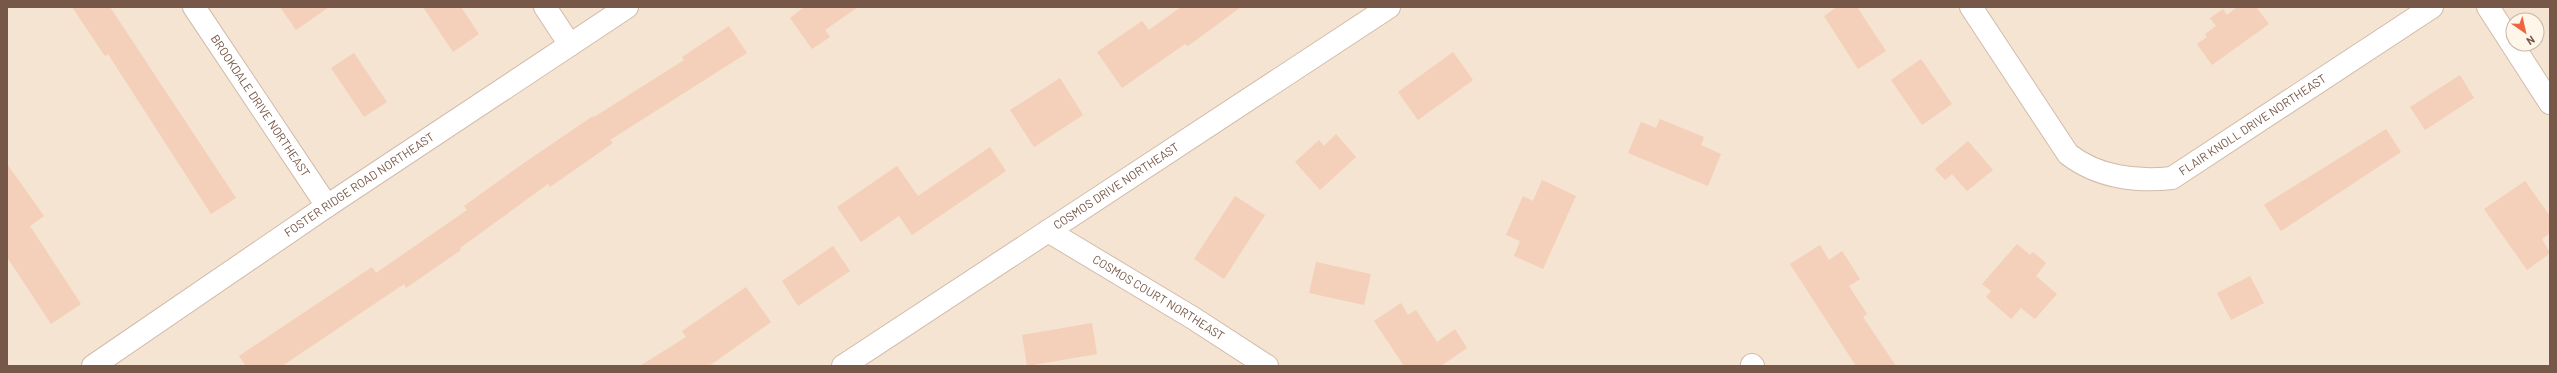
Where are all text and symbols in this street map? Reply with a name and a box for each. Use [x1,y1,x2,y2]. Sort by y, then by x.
north arrow [2505,12,2545,52]
street label: BROOKDALE DRIVE NORTHEAST [208,32,314,179]
text: N [2524,33,2538,48]
street label: FLAIR KNOLL DRIVE NORTHEAST [2176,71,2328,178]
street label: FOSTER RIDGE ROAD NORTHEAST [281,129,436,239]
street label: COSMOS DRIVE NORTHEAST [1050,139,1181,232]
street label: COSMOS COURT NORTHEAST [1090,251,1228,343]

